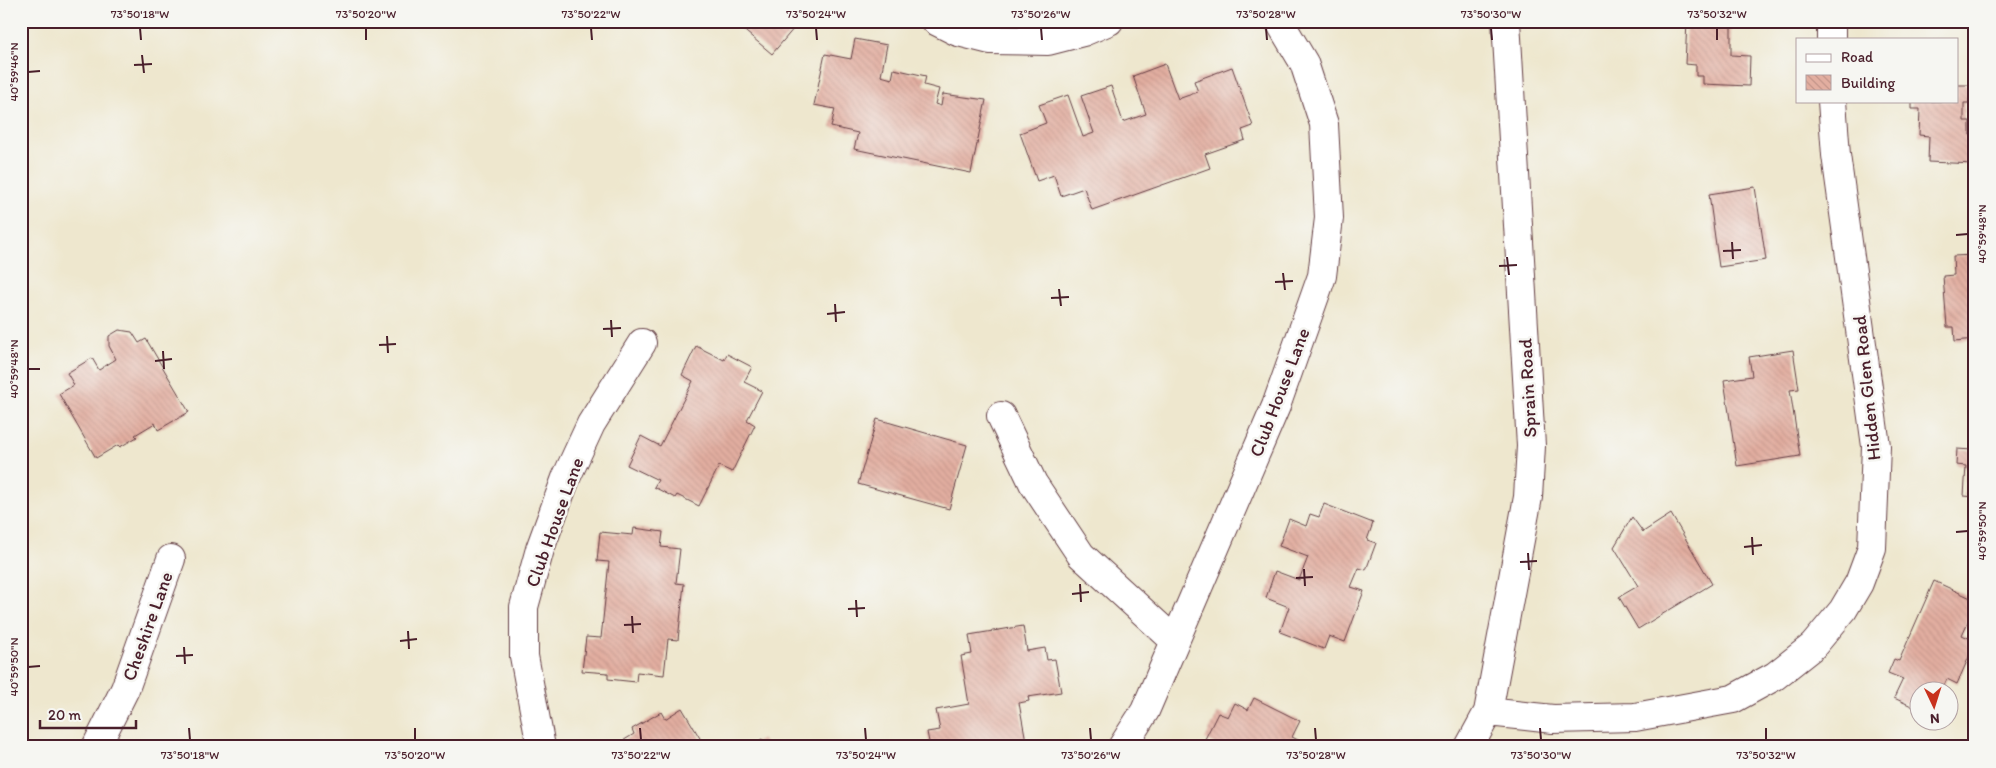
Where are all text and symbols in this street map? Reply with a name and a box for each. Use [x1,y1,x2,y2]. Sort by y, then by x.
text: 73°50'18"W [111,7,169,21]
text: 73°50'20"W [336,7,396,21]
text: 73°50'22"W [561,7,621,21]
text: 73°50'24"W [786,7,846,21]
text: 73°50'26"W [1011,7,1071,21]
text: 73°50'28"W [1236,7,1296,21]
text: 73°50'30"W [1461,7,1521,21]
text: 73°50'32"W [1687,7,1747,21]
legend [1796,38,1958,102]
text: 40°59'46"N [7,43,21,102]
text: Road [1841,48,1874,66]
text: Building [1841,74,1895,92]
text: 40°59'48"N [1975,204,1989,264]
street label: Hidden Glen Road [1847,313,1886,462]
street label: Club House Lane [1244,324,1315,460]
street label: Sprain Road [1513,337,1542,438]
text: 40°59'48"N [7,339,21,399]
street label: Club House Lane [520,454,589,590]
text: 40°59'50"N [1975,501,1989,561]
street label: Cheshire Lane [117,568,178,684]
text: 40°59'50"N [7,637,21,697]
north arrow [1908,680,1958,730]
scale bar [40,698,136,730]
text: 20 m [48,706,82,724]
text: N [1930,710,1940,727]
text: 73°50'18"W [161,748,219,762]
text: 73°50'20"W [385,748,445,762]
text: 73°50'22"W [611,748,671,762]
text: 73°50'24"W [836,748,896,762]
text: 73°50'26"W [1061,748,1121,762]
text: 73°50'28"W [1286,748,1346,762]
text: 73°50'30"W [1511,748,1571,762]
text: 73°50'32"W [1736,748,1796,762]

